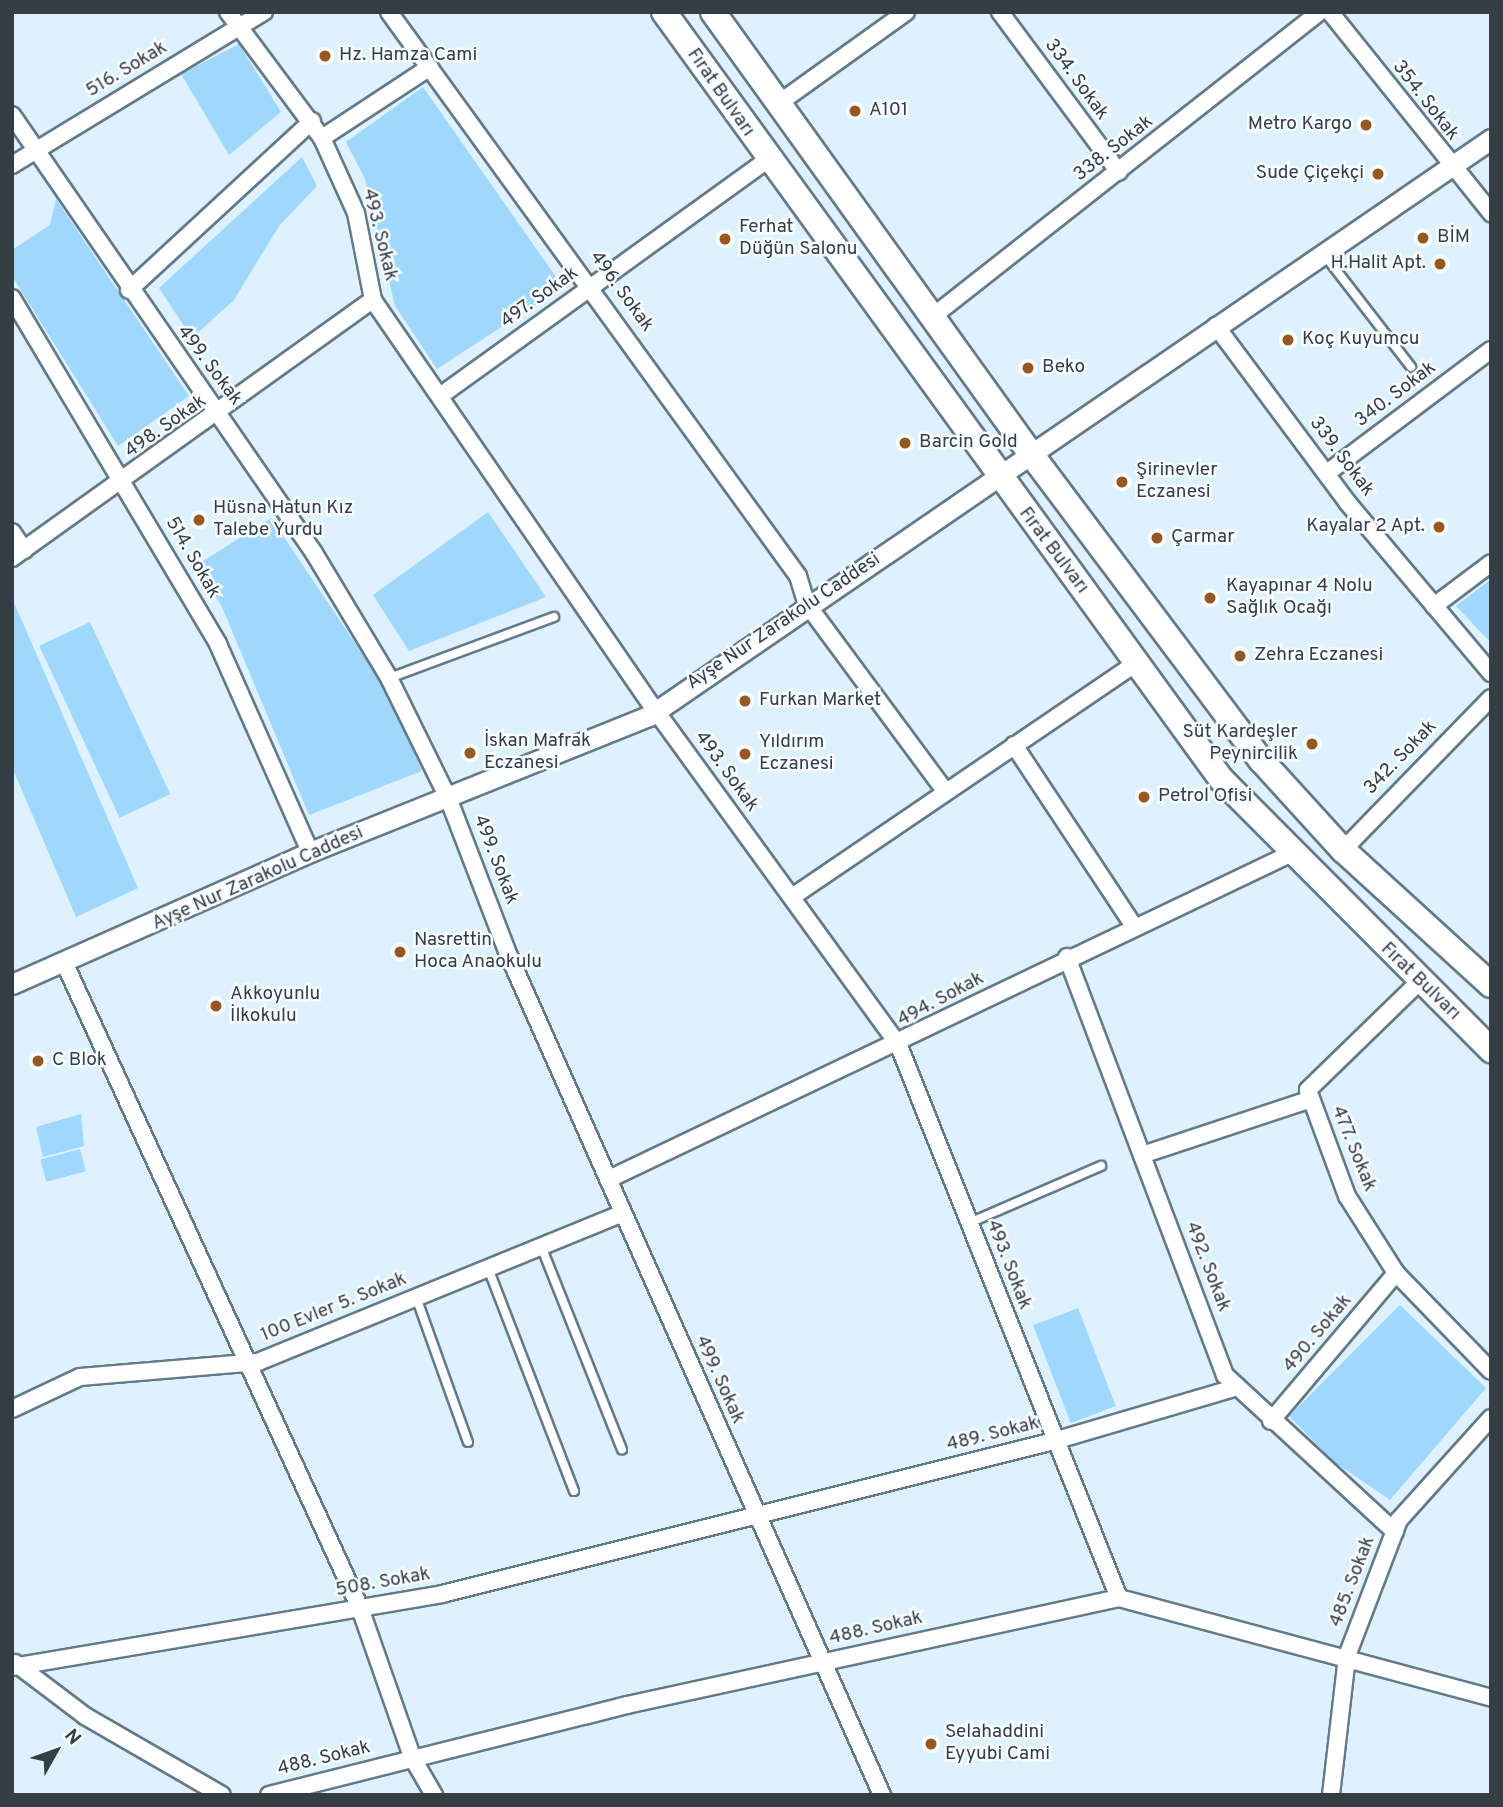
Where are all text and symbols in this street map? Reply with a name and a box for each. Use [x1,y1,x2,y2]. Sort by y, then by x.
street label: 334. Sokak [1039,35,1113,125]
street label: 516. Sokak [82,37,172,103]
place label: Hz. Hamza Cami [339,45,477,67]
street label: Fırat Bulvarı [681,45,759,141]
marker: Hz. Hamza Cami [317,48,333,64]
street label: 354. Sokak [1387,56,1463,146]
place label: A101 [869,100,908,122]
marker: A101 [847,103,863,119]
street label: 338. Sokak [1070,111,1158,187]
place label: Metro Kargo [1248,114,1352,136]
marker: Metro Kargo [1358,117,1374,133]
place label: Sude Çiçekçi [1256,163,1364,185]
marker: Sude Çiçekçi [1370,166,1386,182]
street label: 493. Sokak [357,187,401,283]
place label: Ferhat Düğün Salonu [739,217,857,261]
place label: BİM [1437,227,1470,249]
marker: BİM [1415,230,1431,246]
marker: Ferhat Düğün Salonu [717,231,733,247]
street label: 496. Sokak [584,247,658,337]
place label: H.Halit Apt. [1330,253,1426,275]
marker: H.Halit Apt. [1432,256,1448,272]
street label: 497. Sokak [497,262,583,334]
street label: 499. Sokak [172,321,246,411]
place label: Koç Kuyumcu [1302,329,1420,351]
marker: Koç Kuyumcu [1280,332,1296,348]
place label: Beko [1042,357,1085,379]
street label: 340. Sokak [1351,357,1441,433]
marker: Beko [1020,360,1036,376]
street label: 498. Sokak [121,391,211,463]
street label: 339. Sokak [1304,413,1378,501]
place label: Barcin Gold [919,432,1018,454]
marker: Barcin Gold [897,435,913,451]
place label: Şirinevler Eczanesi [1136,460,1218,504]
marker: Şirinevler Eczanesi [1114,474,1130,490]
place label: Hüsna Hatun Kız Talebe Yurdu [213,498,353,542]
street label: Fırat Bulvarı [1013,503,1093,599]
marker: Hüsna Hatun Kız Talebe Yurdu [191,512,207,528]
street label: 514. Sokak [160,513,224,603]
place label: Kayalar 2 Apt. [1305,516,1425,538]
marker: Kayalar 2 Apt. [1431,519,1447,535]
place label: Çarmar [1171,527,1235,549]
marker: Çarmar [1149,530,1165,546]
street label: Ayşe Nur Zarakolu Caddesi [683,549,885,695]
place label: Kayapınar 4 Nolu Sağlık Ocağı [1226,576,1373,620]
marker: Kayapınar 4 Nolu Sağlık Ocağı [1200,588,1220,608]
place label: Zehra Eczanesi [1254,645,1383,667]
marker: Zehra Eczanesi [1232,648,1248,664]
place label: Furkan Market [759,690,881,712]
marker: Furkan Market [737,693,753,709]
street label: 342. Sokak [1360,716,1442,800]
place label: Süt Kardeşler Peynircilik [1182,722,1298,766]
street label: 493. Sokak [689,727,763,817]
place label: İskan Mafrak Eczanesi [484,731,591,775]
place label: Yıldırım Eczanesi [759,732,834,776]
marker: Süt Kardeşler Peynircilik [1304,736,1320,752]
marker: İskan Mafrak Eczanesi [462,745,478,761]
marker: Yıldırım Eczanesi [737,746,753,762]
place label: Petrol Ofisi [1158,786,1252,808]
marker: Petrol Ofisi [1136,789,1152,805]
street label: 499. Sokak [467,812,523,908]
street label: Ayşe Nur Zarakolu Caddesi [149,822,367,936]
place label: Nasrettin Hoca Anaokulu [414,930,543,974]
street label: Fırat Bulvarı [1375,938,1465,1026]
marker: Nasrettin Hoca Anaokulu [392,944,408,960]
street label: 494. Sokak [894,968,988,1032]
place label: Akkoyunlu İlkokulu [230,984,320,1028]
marker: Akkoyunlu İlkokulu [208,998,224,1014]
place label: C Blok [52,1050,107,1072]
marker: C Blok [30,1053,46,1069]
street label: 477. Sokak [1326,1103,1380,1195]
street label: 493. Sokak [980,1217,1036,1313]
street label: 492. Sokak [1179,1219,1235,1315]
street label: 100 Evler 5. Sokak [258,1268,410,1348]
street label: 490. Sokak [1279,1290,1357,1378]
street label: 499. Sokak [689,1332,749,1428]
street label: 489. Sokak [944,1413,1042,1457]
street label: 485. Sokak [1325,1533,1381,1631]
street label: 508. Sokak [334,1563,432,1603]
street label: 488. Sokak [827,1607,925,1651]
north arrow [21,1716,91,1786]
place label: Selahaddini Eyyubi Cami [945,1722,1050,1766]
text: N [59,1725,86,1750]
street label: 488. Sokak [275,1736,373,1782]
marker: Selahaddini Eyyubi Cami [923,1736,939,1752]

